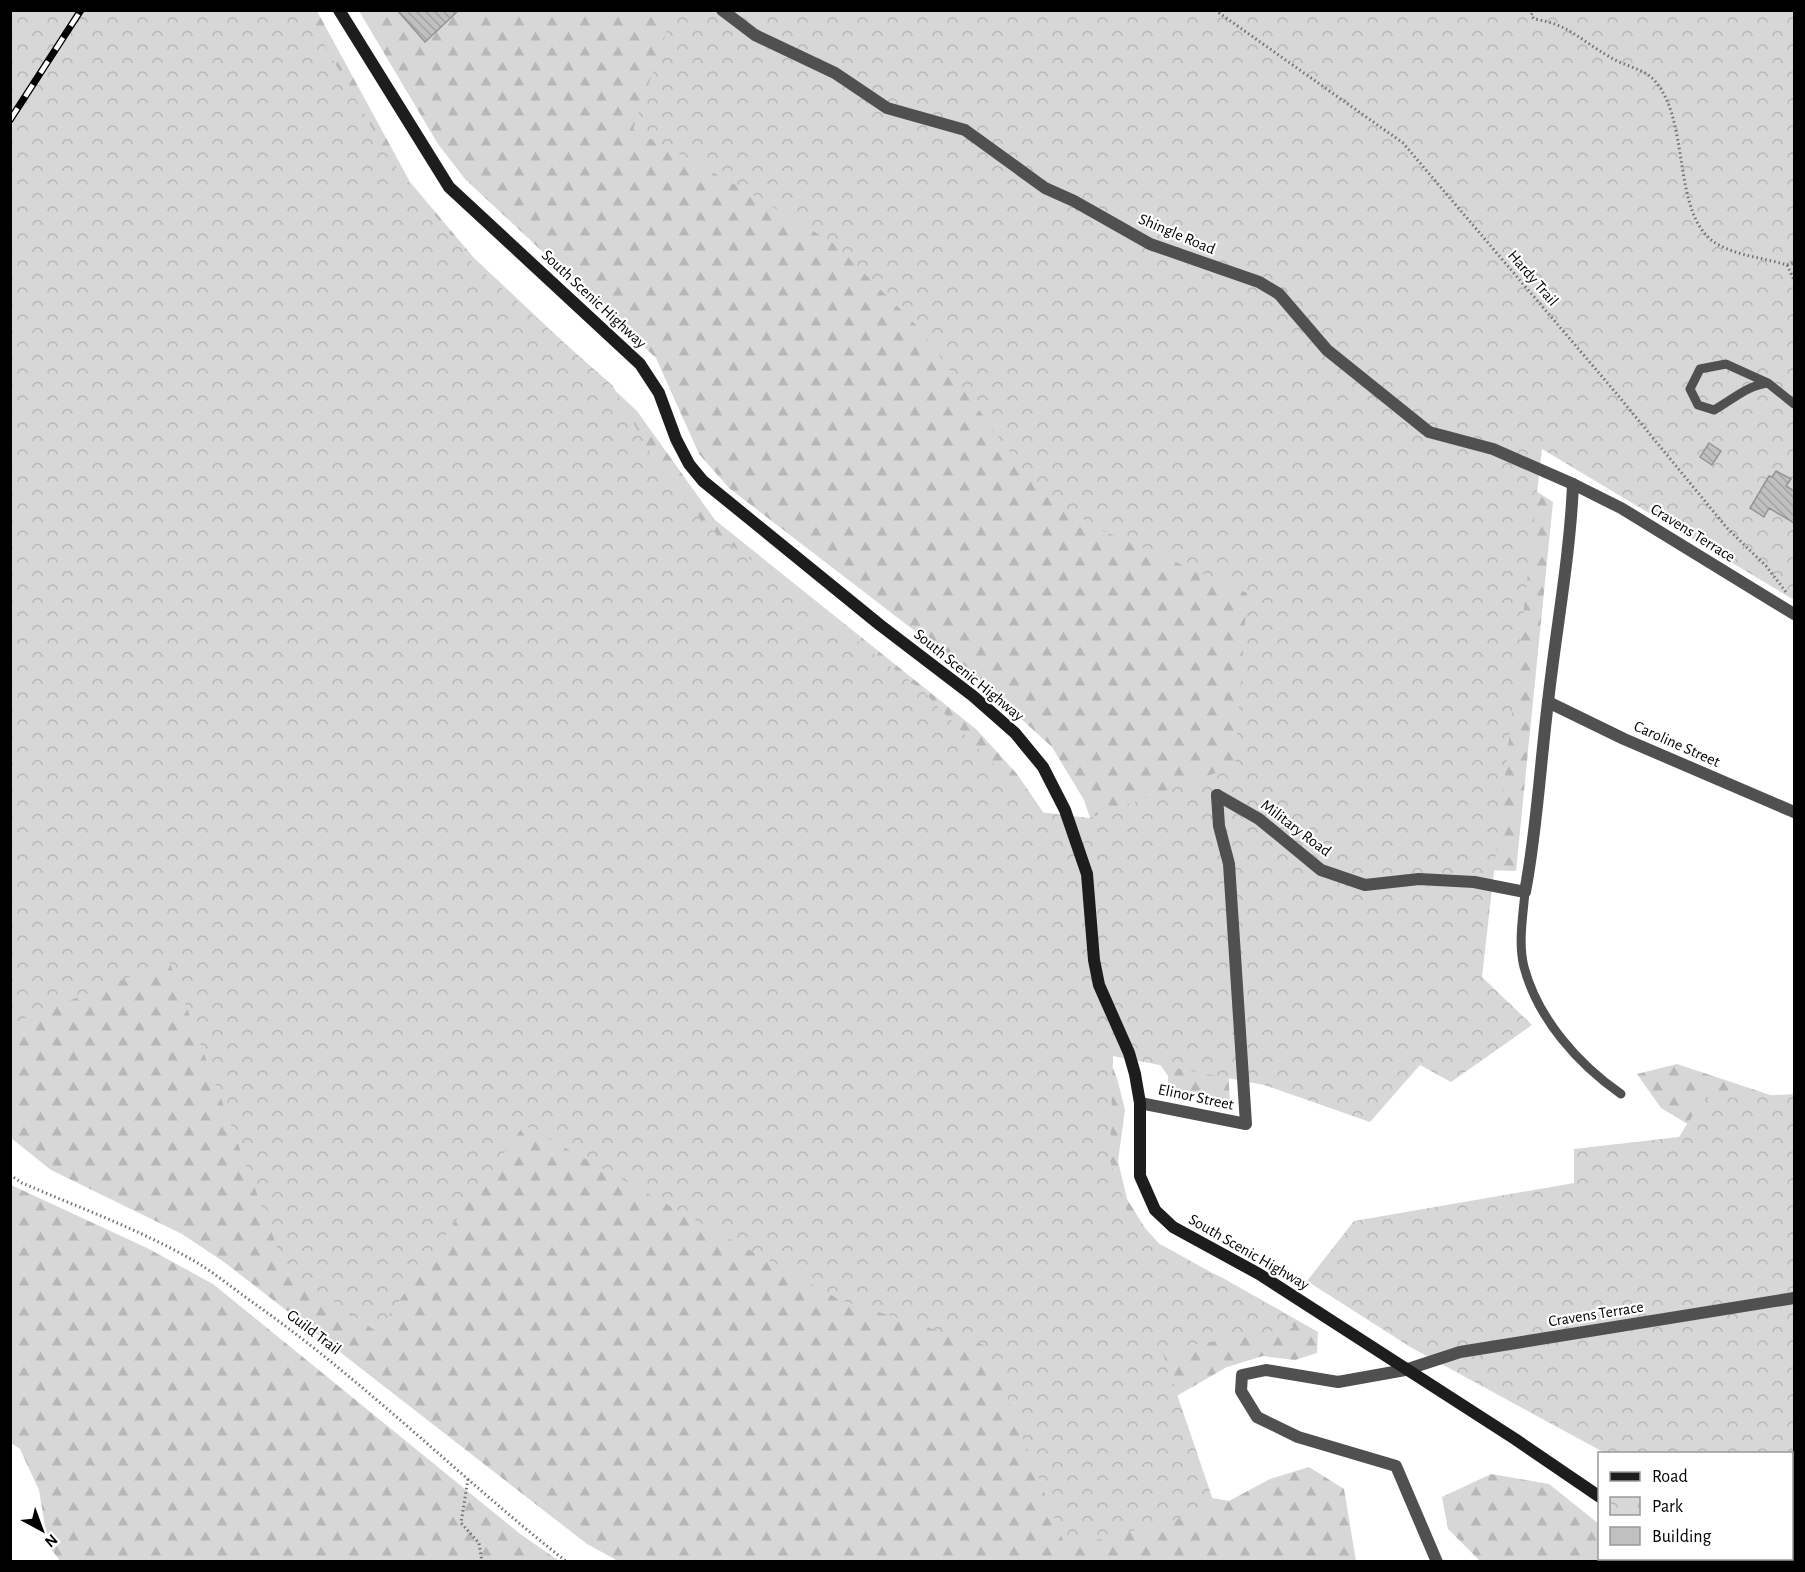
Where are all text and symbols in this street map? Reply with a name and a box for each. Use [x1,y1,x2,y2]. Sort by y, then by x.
street label: Shingle Road [1136,211,1218,257]
street label: South Scenic Highway [538,247,649,352]
street label: Hardy Trail [1504,247,1561,309]
street label: Cravens Terrace [1648,501,1738,565]
street label: South Scenic Highway [910,626,1027,725]
street label: Caroline Street [1632,718,1722,770]
street label: Military Road [1257,797,1334,860]
street label: Elinor Street [1157,1081,1235,1113]
street label: South Scenic Highway [1186,1211,1312,1294]
street label: Cravens Terrace [1547,1299,1645,1329]
street label: Guild Trail [284,1307,344,1357]
legend [1598,1452,1793,1560]
text: Road [1652,1468,1688,1486]
text: Park [1652,1498,1684,1516]
north arrow [12,1500,72,1560]
text: Building [1652,1528,1712,1546]
text: N [42,1531,61,1550]

